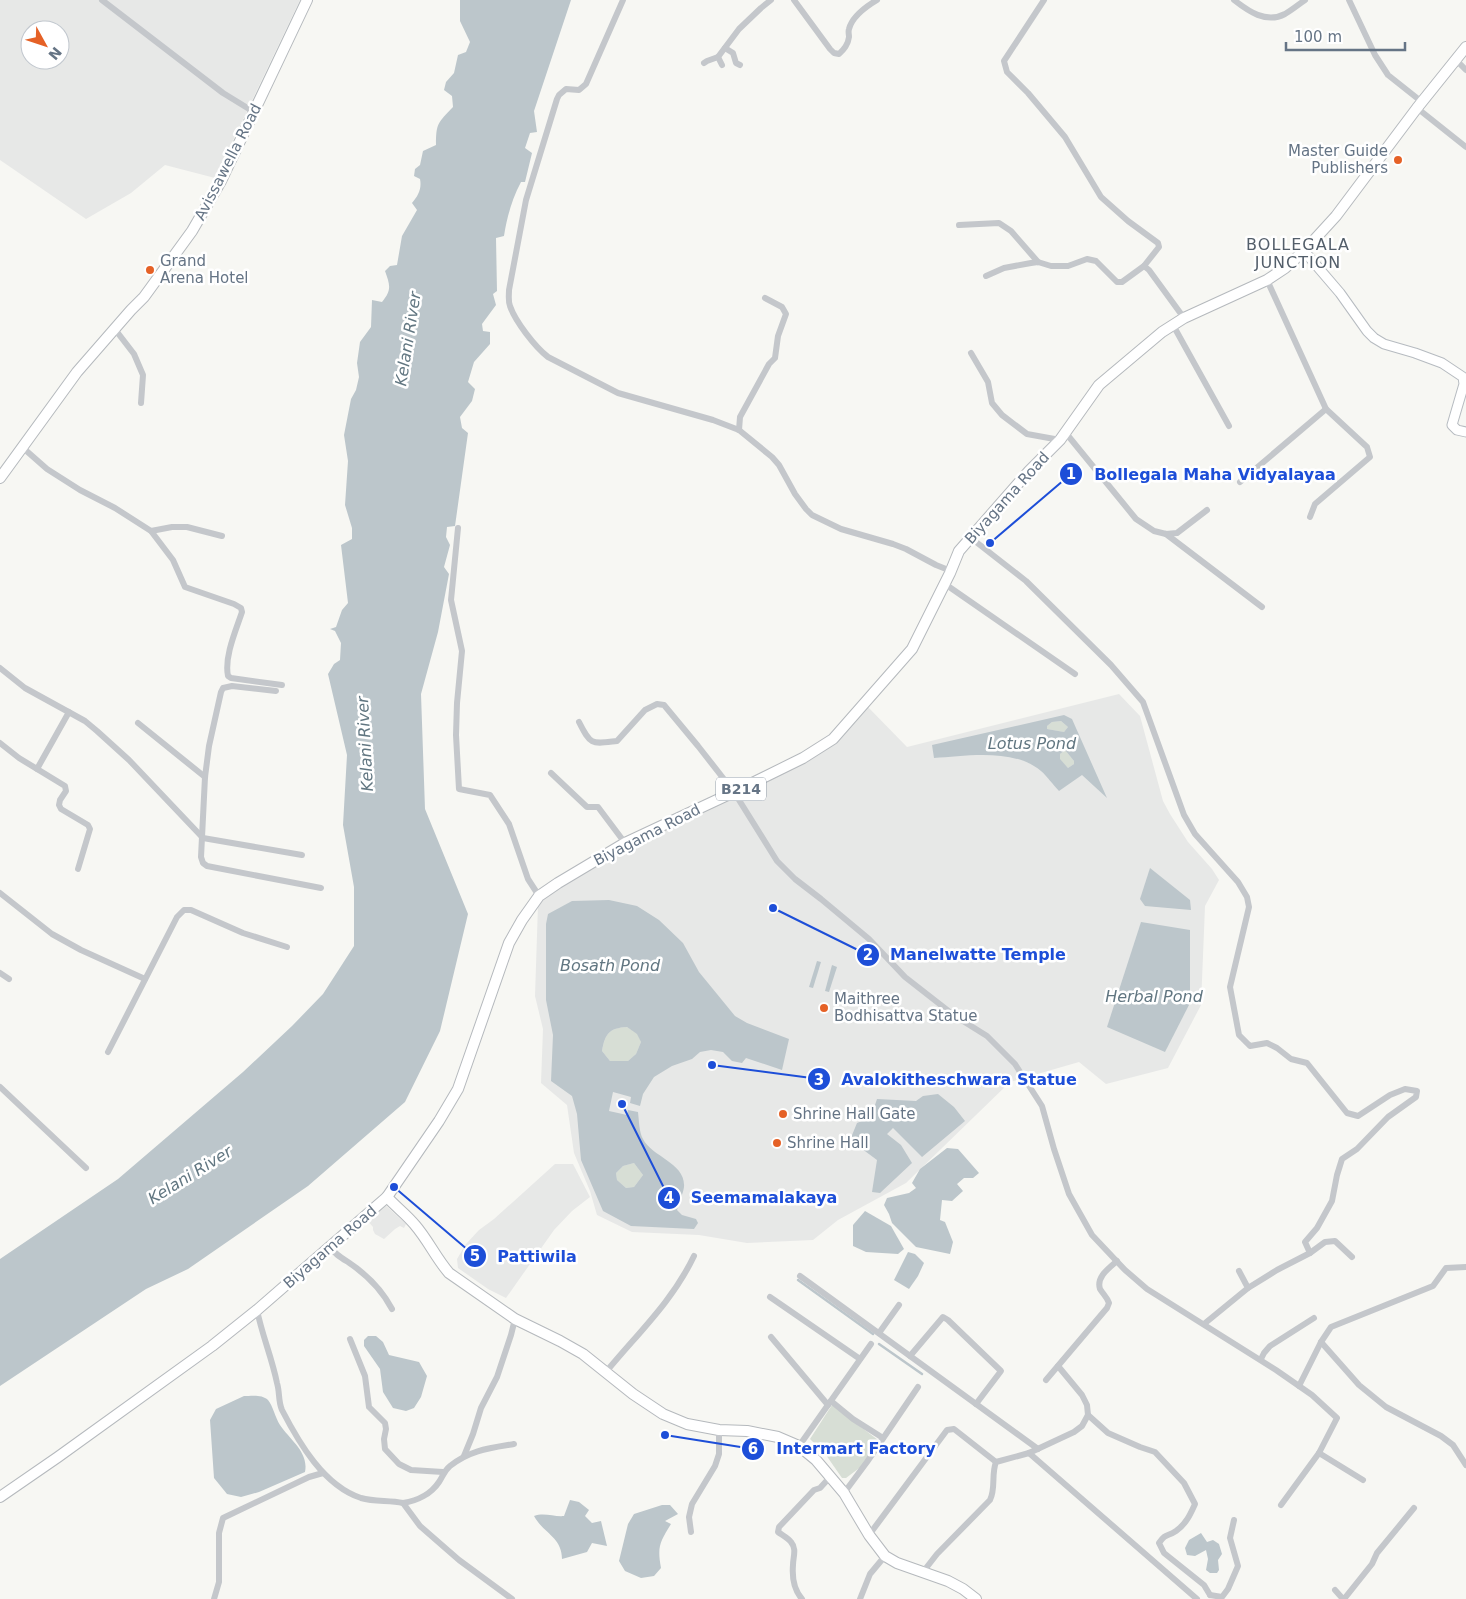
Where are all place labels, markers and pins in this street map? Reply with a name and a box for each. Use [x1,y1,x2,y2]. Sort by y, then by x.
place label: Master Guide Publishers [1288,142,1388,177]
marker: Master Guide Publishers [1392,154,1404,166]
place label: Grand Arena Hotel [160,252,249,287]
marker: Grand Arena Hotel [144,264,156,276]
callout: Bollegala Maha Vidyalayaa [1059,459,1346,490]
callout: Manelwatte Temple [855,939,1076,970]
place label: Maithree Bodhisattva Statue [834,990,977,1025]
marker: Maithree Bodhisattva Statue [818,1002,830,1014]
callout: Avalokitheschwara Statue [806,1064,1087,1095]
place label: Shrine Hall Gate [793,1105,915,1123]
marker: Shrine Hall Gate [777,1108,789,1120]
place label: Shrine Hall [787,1134,869,1152]
marker: Shrine Hall [771,1137,783,1149]
callout: Seemamalakaya [656,1182,848,1213]
callout: Pattiwila [462,1240,587,1271]
callout: Intermart Factory [741,1433,945,1464]

